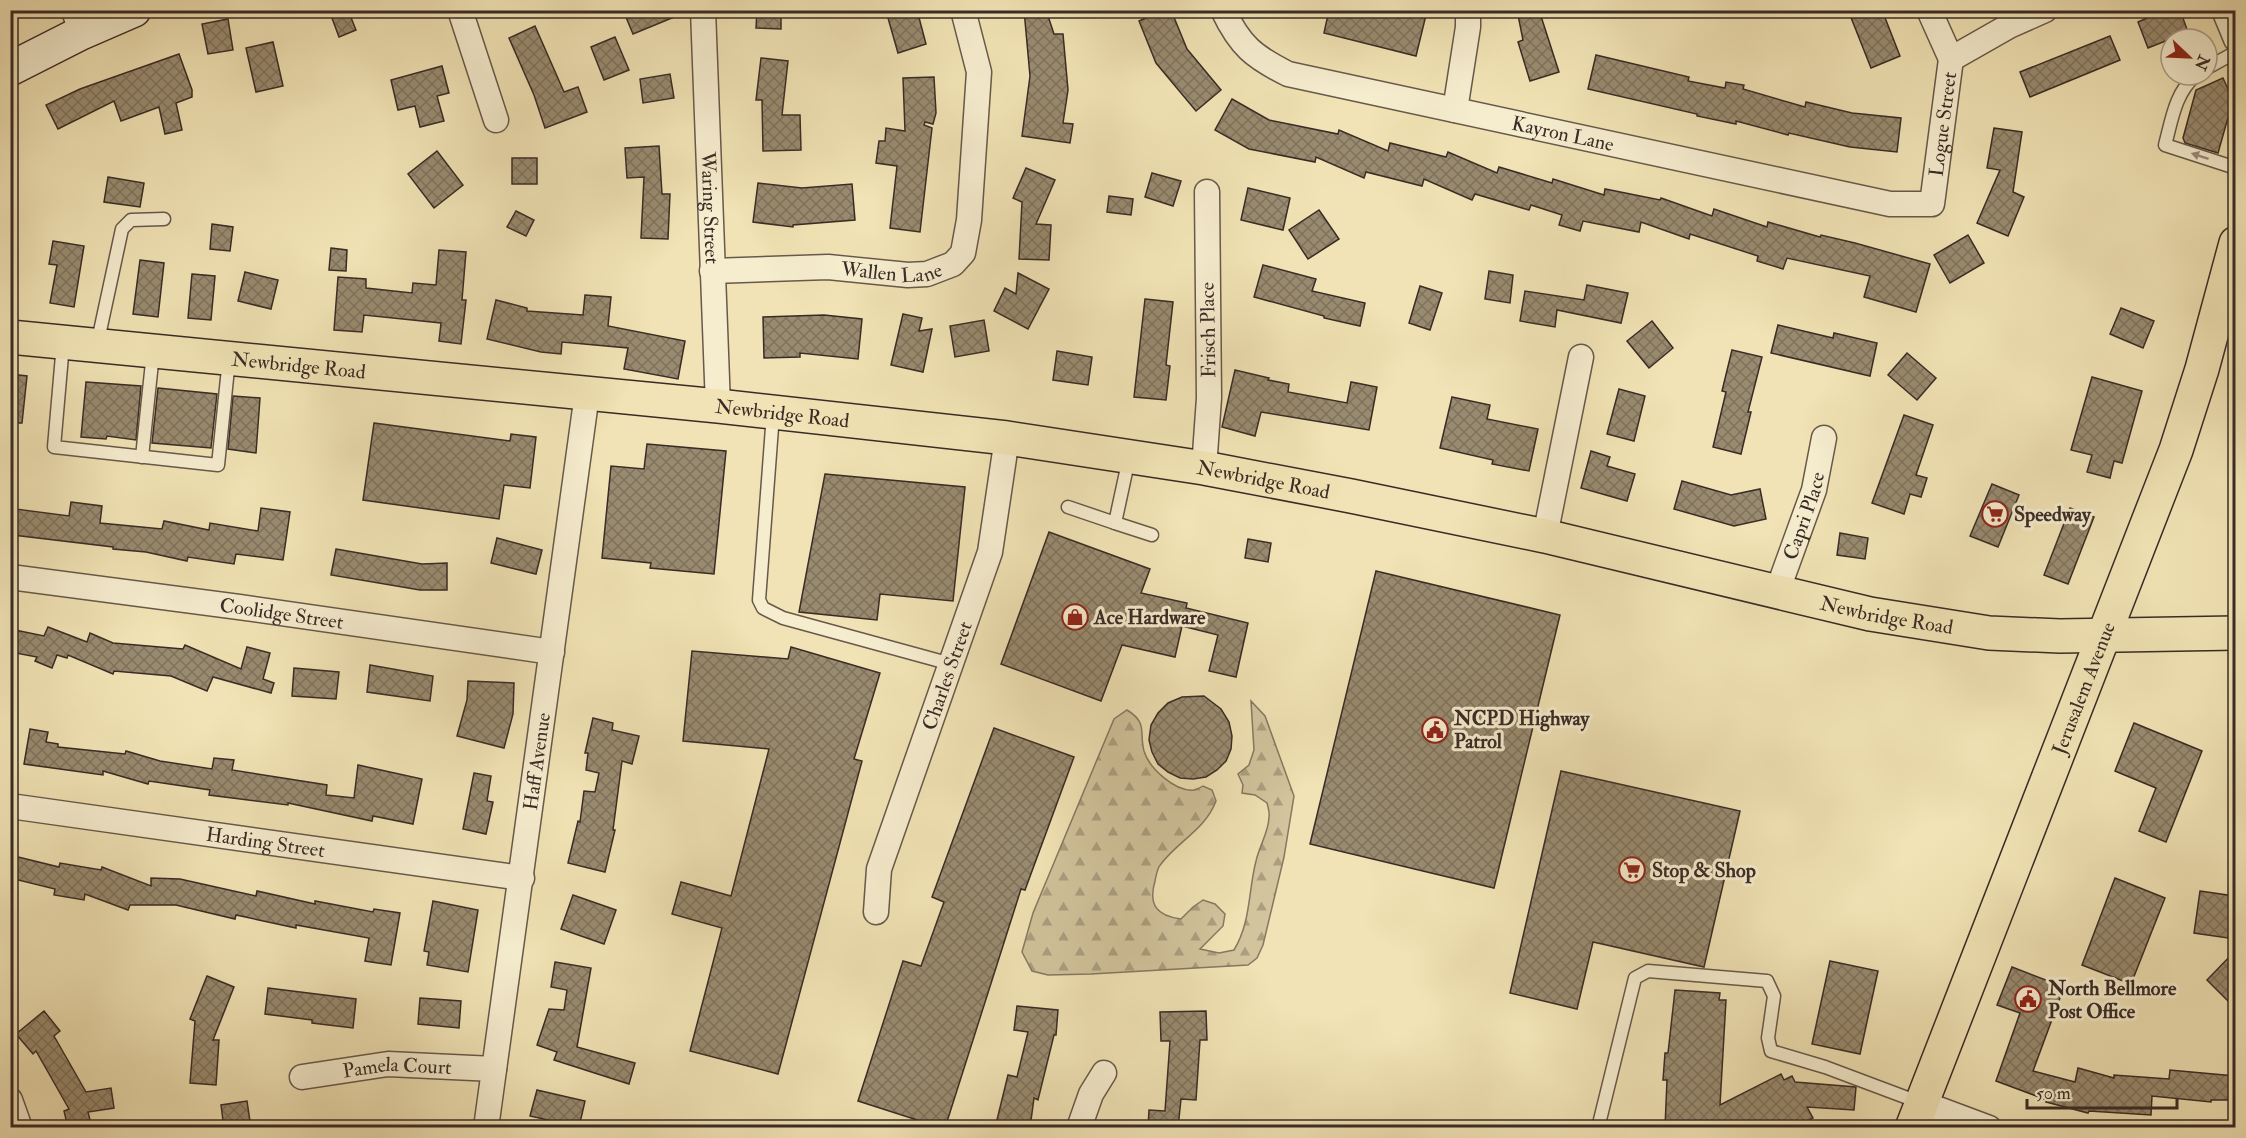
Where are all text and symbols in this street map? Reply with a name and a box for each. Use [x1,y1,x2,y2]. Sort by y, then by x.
north arrow [2159,27,2219,87]
text: N [2190,51,2214,74]
street label: Logue Street [1923,70,1962,178]
street label: Kayron Lane [1510,110,1616,157]
street label: Waring Street [696,150,725,265]
one-way arrow [2191,151,2209,161]
street label: Wallen Lane [839,256,946,288]
street label: Frisch Place [1195,282,1221,378]
street label: Newbridge Road [230,346,367,384]
street label: Newbridge Road [714,393,851,433]
street label: Newbridge Road [1195,454,1332,504]
street label: Capri Place [1777,470,1830,563]
supermarket icon: Speedway [1980,499,2010,529]
place label: Speedway [2014,502,2092,528]
street label: Newbridge Road [1818,590,1955,640]
street label: Coolidge Street [218,592,346,634]
shop icon: Ace Hardware [1060,602,1090,632]
place label: Ace Hardware [1093,605,1206,630]
street label: Charles Street [916,617,977,733]
street label: Jerusalem Avenue [2046,618,2120,759]
place label: NCPD Highway Patrol [1453,706,1591,754]
street label: Haff Avenue [517,711,556,812]
public building icon: NCPD Highway Patrol [1420,715,1450,745]
street label: Harding Street [204,821,327,863]
supermarket icon: Stop & Shop [1617,855,1647,885]
place label: Stop & Shop [1652,858,1756,884]
place label: North Bellmore Post Office [2047,976,2177,1024]
public building icon: North Bellmore Post Office [2013,984,2043,1014]
street label: Pamela Court [341,1051,453,1083]
scale bar [2027,1072,2177,1110]
text: 50 m [2036,1082,2071,1105]

